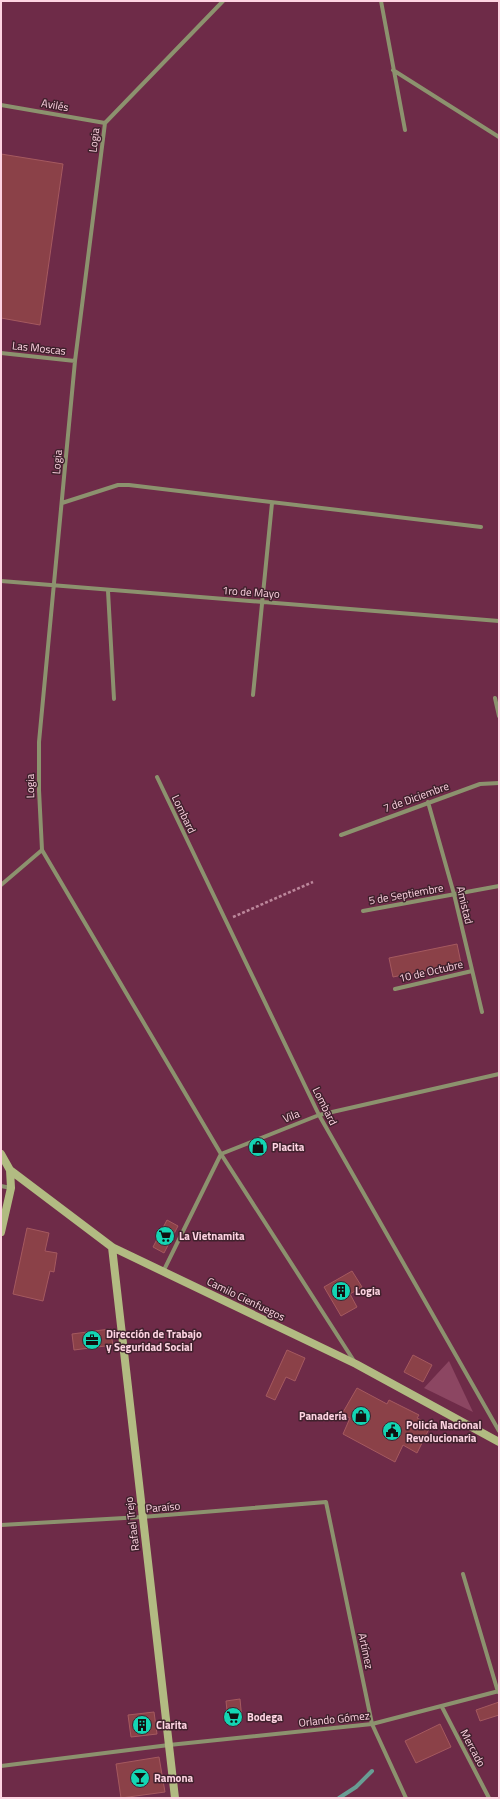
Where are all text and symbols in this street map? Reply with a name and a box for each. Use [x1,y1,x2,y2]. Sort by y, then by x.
street label: Avilés [40,95,70,115]
street label: Logia [85,126,103,153]
street label: Las Moscas [11,337,67,359]
street label: Logia [48,449,66,475]
street label: 1ro de Mayo [222,582,280,602]
street label: Logia [22,773,38,798]
street label: 7 de Diciembre [381,778,452,816]
street label: Lombard [168,792,200,836]
street label: 5 de Septiembre [367,879,445,908]
street label: Amistad [453,884,477,926]
street label: 10 de Octubre [397,956,465,986]
street label: Lombard [309,1084,342,1128]
street label: Vila [280,1105,302,1127]
shop icon: Placita [247,1136,269,1158]
place label: Placita [272,1139,305,1155]
supermarket icon: La Vietnamita [154,1225,176,1247]
place label: La Vietnamita [179,1228,245,1244]
street label: Camilo Cienfuegos [204,1273,288,1325]
building icon: Logia [330,1280,352,1302]
place label: Logia [355,1283,381,1299]
place label: Dirección de Trabajo y Seguridad Social [106,1326,202,1355]
office icon: Dirección de Trabajo y Seguridad Social [81,1329,103,1351]
shop icon: Panadería [350,1405,372,1427]
place label: Panadería [299,1408,347,1424]
place label: Policía Nacional Revolucionaria [406,1417,481,1446]
public building icon: Policía Nacional Revolucionaria [381,1420,403,1442]
street label: Rafael Trejo [121,1496,143,1552]
street label: Paraíso [145,1498,181,1516]
street label: Artímez [354,1632,378,1670]
supermarket icon: Bodega [222,1706,244,1728]
street label: Orlando Gómez [298,1707,370,1731]
place label: Bodega [247,1709,283,1725]
building icon: Clarita [131,1714,153,1736]
place label: Clarita [156,1717,187,1733]
street label: Mercado [456,1726,490,1770]
bar icon: Ramona [129,1767,151,1789]
place label: Ramona [154,1770,194,1786]

